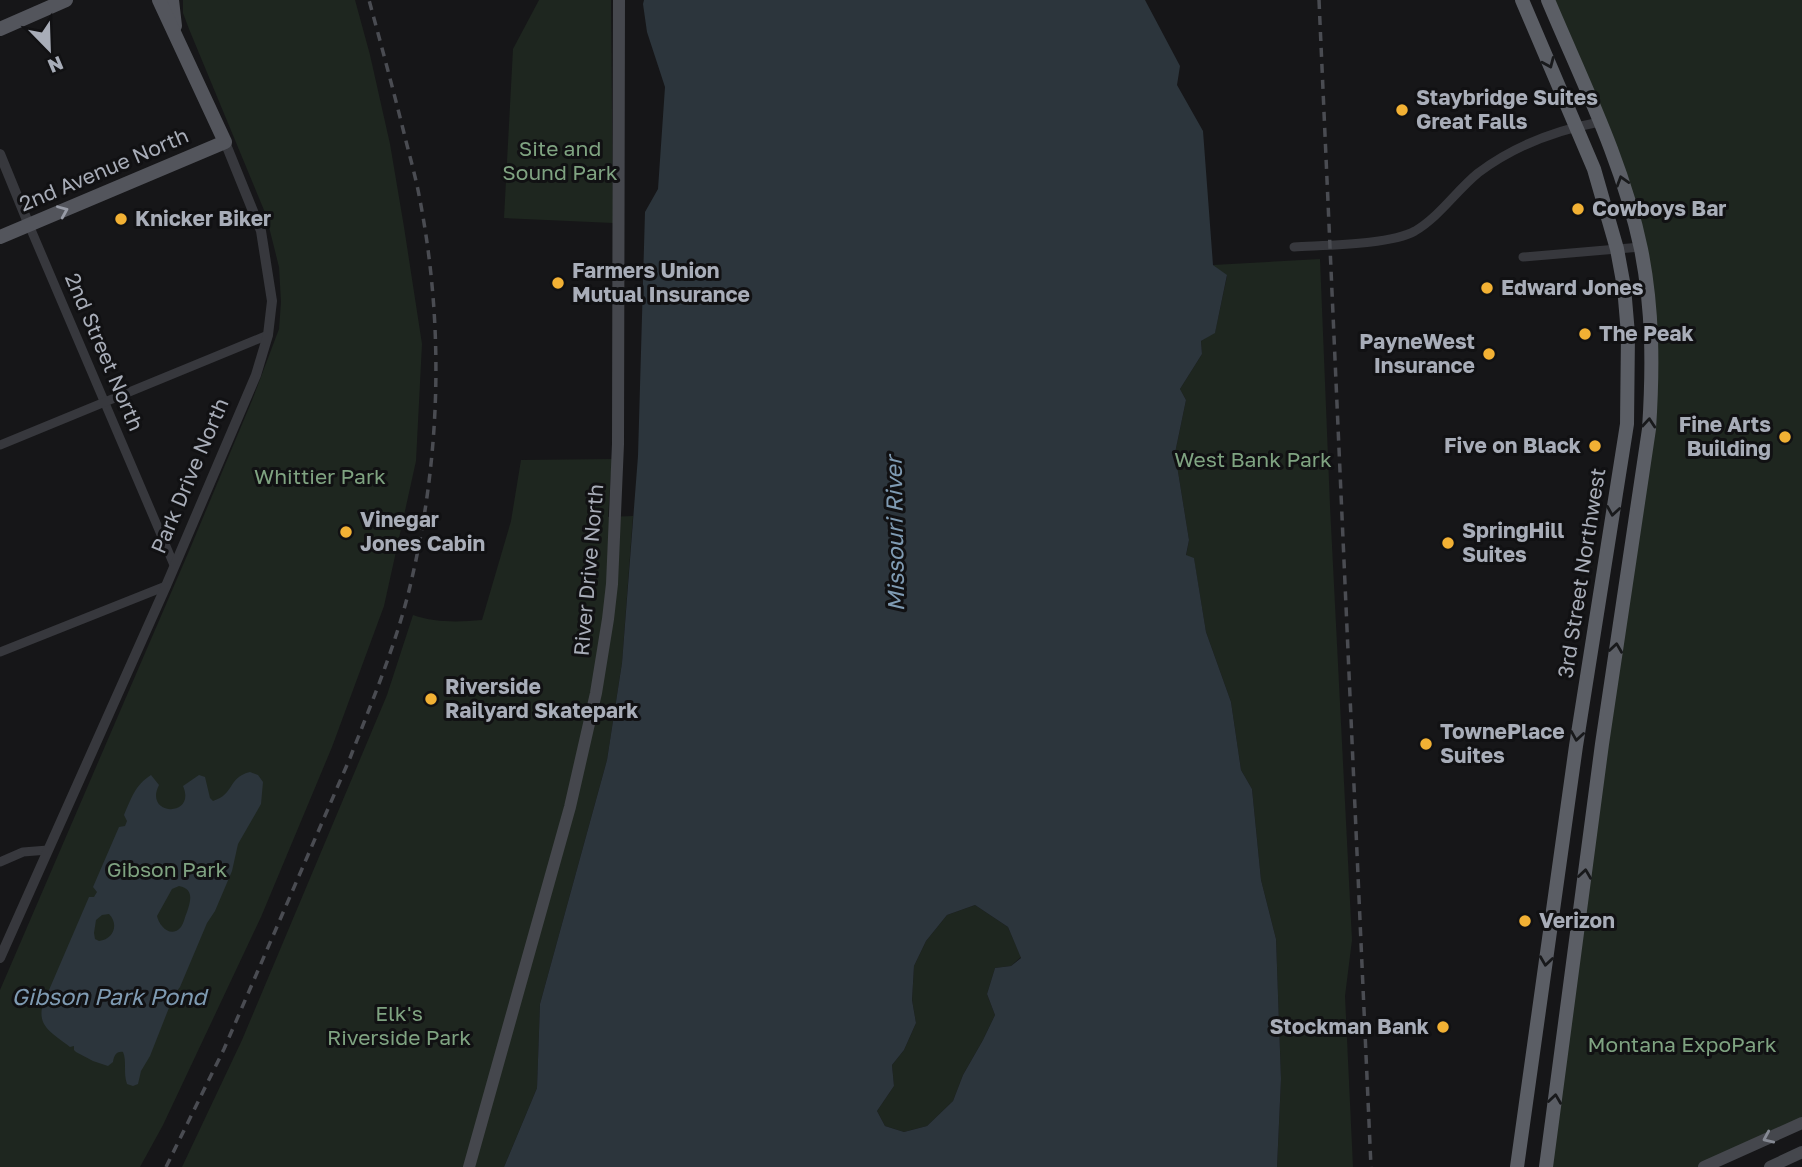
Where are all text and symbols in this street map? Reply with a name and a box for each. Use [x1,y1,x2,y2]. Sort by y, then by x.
north arrow [14,14,84,84]
text: N [45,52,67,79]
one-way arrow [1541,56,1555,68]
place label: Staybridge Suites Great Falls [1416,84,1598,134]
marker: Staybridge Suites Great Falls [1394,102,1410,118]
street label: 2nd Avenue North [15,122,192,216]
park label: Site and Sound Park [502,135,618,185]
one-way arrow [1616,175,1631,187]
place label: Cowboys Bar [1592,195,1727,221]
marker: Cowboys Bar [1570,201,1586,217]
one-way arrow [56,205,68,219]
place label: Knicker Biker [135,205,271,231]
marker: Knicker Biker [113,211,129,227]
place label: Farmers Union Mutual Insurance [572,257,750,307]
street label: 2nd Street North [60,269,150,435]
place label: Edward Jones [1501,274,1644,300]
marker: Farmers Union Mutual Insurance [550,275,566,291]
marker: Edward Jones [1479,280,1495,296]
place label: The Peak [1599,320,1694,346]
marker: The Peak [1577,326,1593,342]
place label: PayneWest Insurance [1359,328,1475,378]
marker: PayneWest Insurance [1481,346,1497,362]
street label: Park Drive North [145,394,234,557]
place label: Fine Arts Building [1679,411,1771,461]
one-way arrow [1641,417,1656,428]
marker: Fine Arts Building [1777,429,1793,445]
place label: Five on Black [1444,432,1581,458]
marker: Five on Black [1587,438,1603,454]
park label: West Bank Park [1174,446,1332,472]
water label: Missouri River [879,453,909,612]
park label: Whittier Park [254,463,386,489]
street label: 3rd Street Northwest [1552,466,1610,680]
street label: River Drive North [568,483,608,657]
one-way arrow [1606,505,1621,517]
place label: Vinegar Jones Cabin [360,506,485,556]
place label: SpringHill Suites [1462,517,1564,567]
marker: Vinegar Jones Cabin [338,524,354,540]
marker: SpringHill Suites [1440,535,1456,551]
one-way arrow [1609,643,1624,654]
place label: Riverside Railyard Skatepark [445,673,638,723]
marker: Riverside Railyard Skatepark [423,691,439,707]
place label: TownePlace Suites [1440,718,1565,768]
one-way arrow [1570,730,1585,742]
marker: TownePlace Suites [1418,736,1434,752]
park label: Gibson Park [107,856,227,882]
one-way arrow [1578,868,1593,880]
place label: Verizon [1539,907,1615,933]
marker: Verizon [1517,913,1533,929]
one-way arrow [1538,955,1553,967]
water label: Gibson Park Pond [12,982,209,1010]
park label: Elk's Riverside Park [327,1000,471,1050]
place label: Stockman Bank [1270,1013,1429,1039]
marker: Stockman Bank [1435,1019,1451,1035]
park label: Montana ExpoPark [1588,1031,1777,1057]
one-way arrow [1548,1093,1563,1105]
one-way arrow [1763,1130,1775,1144]

